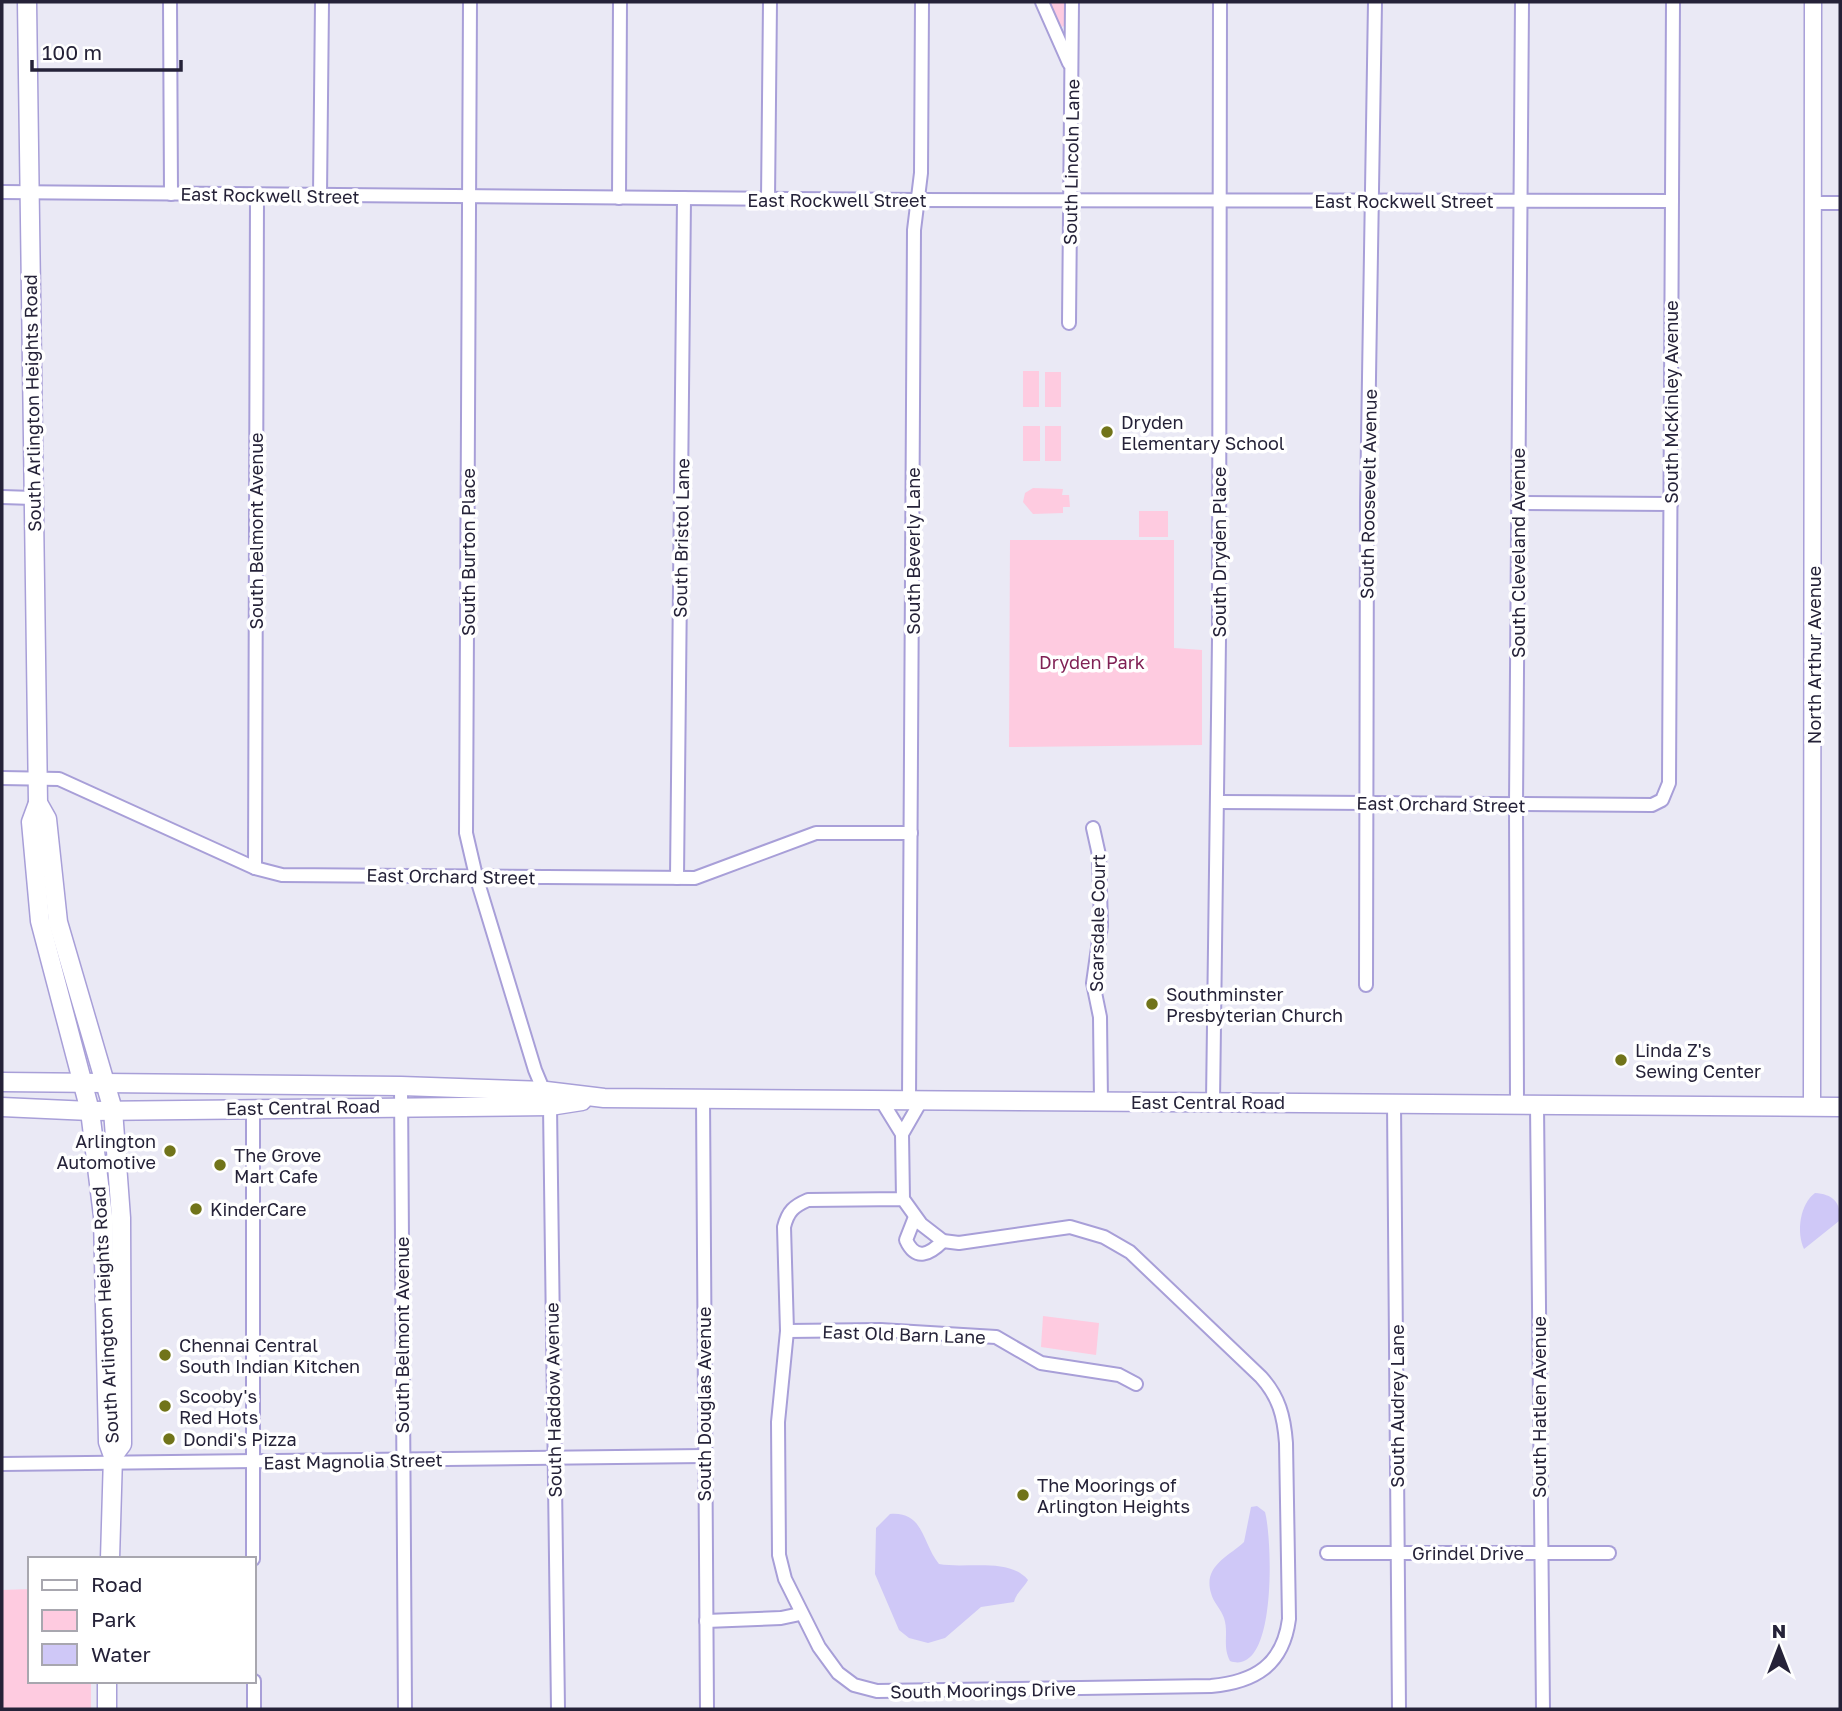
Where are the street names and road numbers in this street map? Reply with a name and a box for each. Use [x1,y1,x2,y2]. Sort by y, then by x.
street label: South Lincoln Lane [1059,79,1083,245]
street label: East Rockwell Street [180,182,360,208]
street label: East Rockwell Street [747,189,927,211]
street label: East Rockwell Street [1314,190,1494,212]
street label: South Arlington Heights Road [19,274,45,532]
street label: South McKinley Avenue [1660,300,1682,504]
street label: South Roosevelt Avenue [1355,389,1381,599]
street label: South Belmont Avenue [245,432,267,630]
street label: South Cleveland Avenue [1507,448,1529,658]
street label: South Bristol Lane [669,458,693,618]
street label: South Beverly Lane [902,467,924,635]
street label: South Dryden Place [1208,467,1230,637]
street label: South Burton Place [457,468,479,636]
street label: North Arthur Avenue [1803,566,1825,744]
street label: East Orchard Street [1356,792,1526,816]
street label: Scarsdale Court [1085,854,1109,992]
street label: East Orchard Street [366,864,536,888]
street label: East Central Road [1131,1091,1285,1113]
street label: East Central Road [226,1095,380,1119]
street label: South Arlington Heights Road [87,1186,123,1444]
street label: South Belmont Avenue [391,1236,413,1434]
street label: South Haddow Avenue [540,1302,566,1498]
street label: South Douglas Avenue [693,1307,715,1501]
street label: South Hatlen Avenue [1528,1316,1550,1498]
street label: East Old Barn Lane [822,1320,986,1348]
street label: South Audrey Lane [1386,1324,1408,1488]
street label: East Magnolia Street [263,1448,443,1474]
street label: Grindel Drive [1412,1542,1524,1564]
street label: South Moorings Drive [890,1677,1076,1703]

